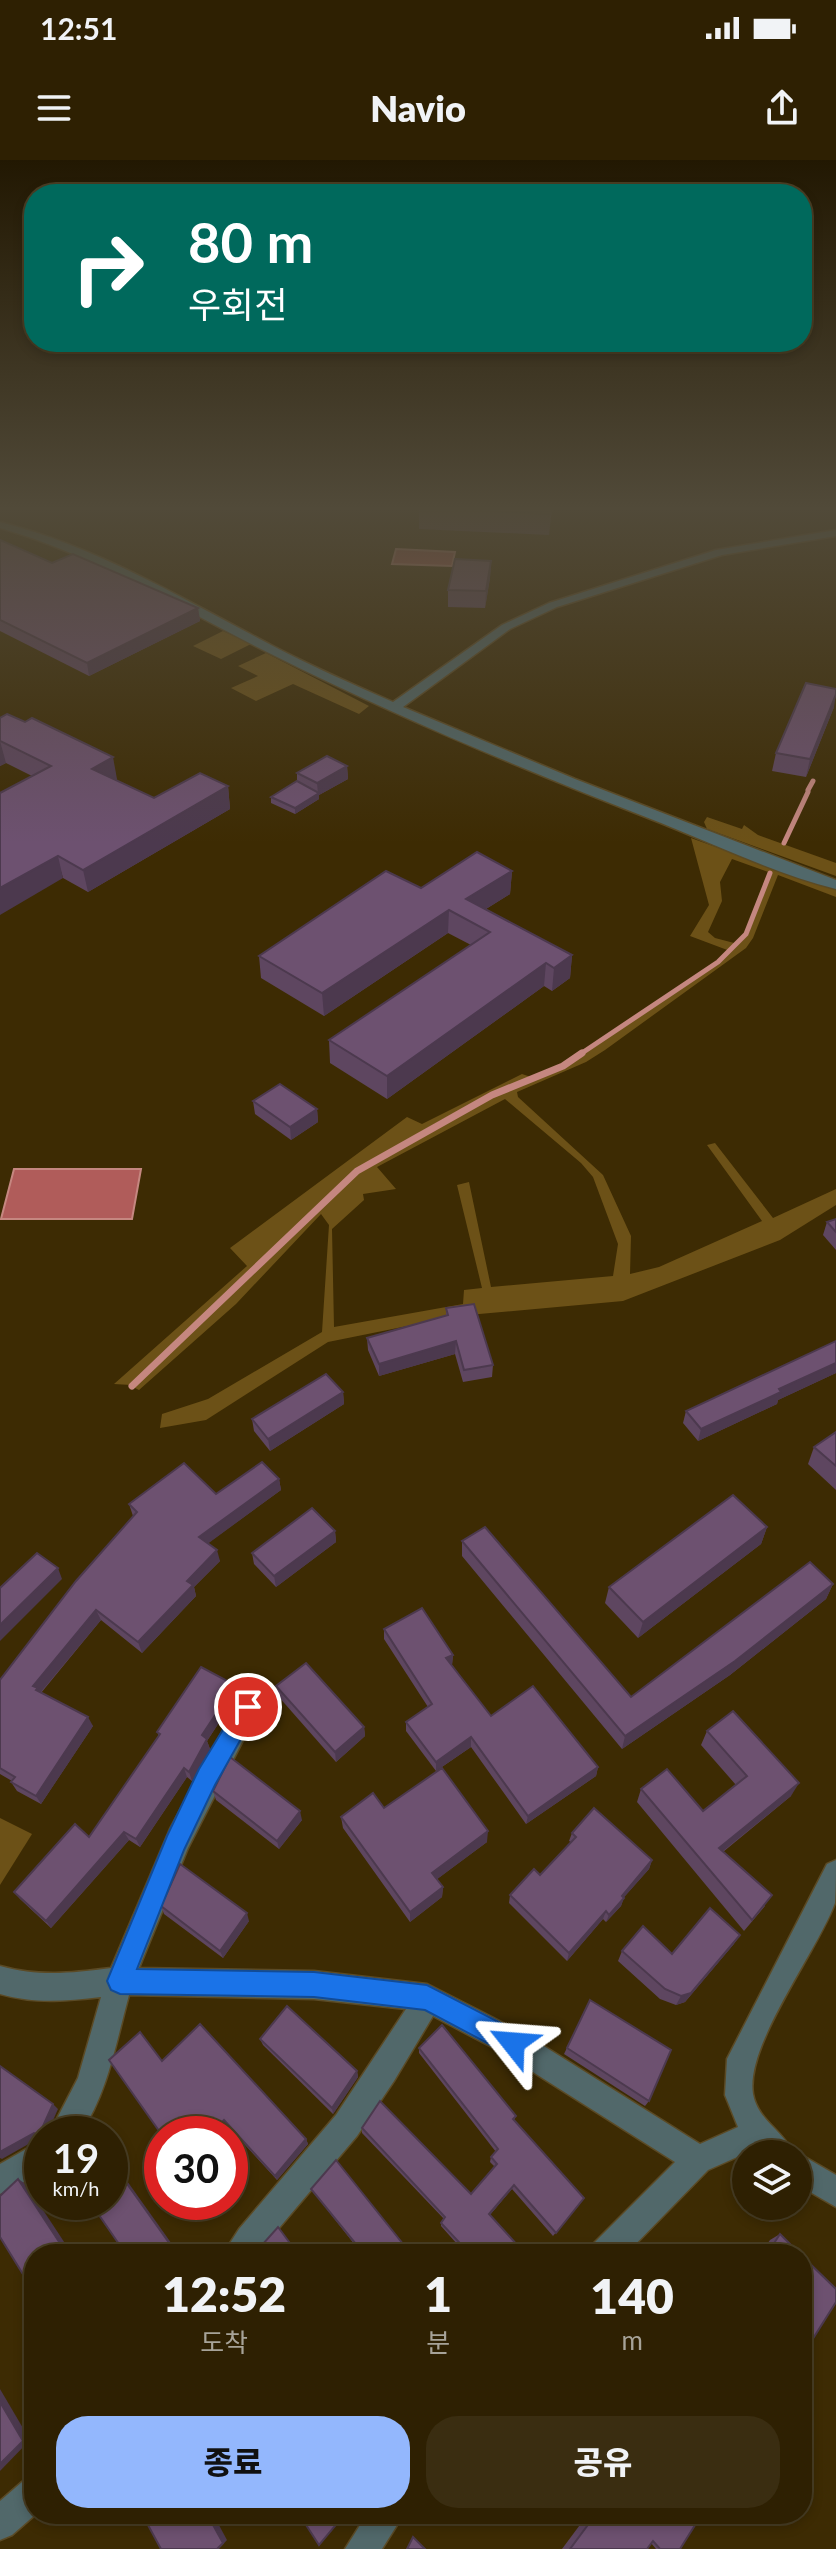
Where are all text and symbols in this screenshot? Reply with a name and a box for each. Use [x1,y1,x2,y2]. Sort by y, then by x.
text: 12:51 [40,10,117,46]
icon: menu [32,86,76,130]
text: Navio [370,86,466,130]
icon: share [760,86,804,130]
text: 80 m [188,208,313,275]
icon: right [56,216,160,320]
text: 우회전 [188,282,287,326]
pin [214,1673,282,1741]
icon: arrive [226,1685,270,1729]
position arrow [471,2001,555,2085]
speed limit sign: 30 [144,2116,248,2220]
text: 19 [53,2134,99,2182]
map controls [732,2140,812,2220]
button: layers [732,2140,812,2220]
text: km/h [53,2176,99,2200]
text: 12:52 [162,2265,286,2322]
text: 1 [424,2265,452,2322]
text: 140 [590,2267,674,2324]
text: m [621,2324,643,2356]
text: 도착 [200,2326,248,2358]
text: 분 [426,2326,450,2358]
button: 종료 [56,2416,410,2508]
button: 공유 [426,2416,780,2508]

